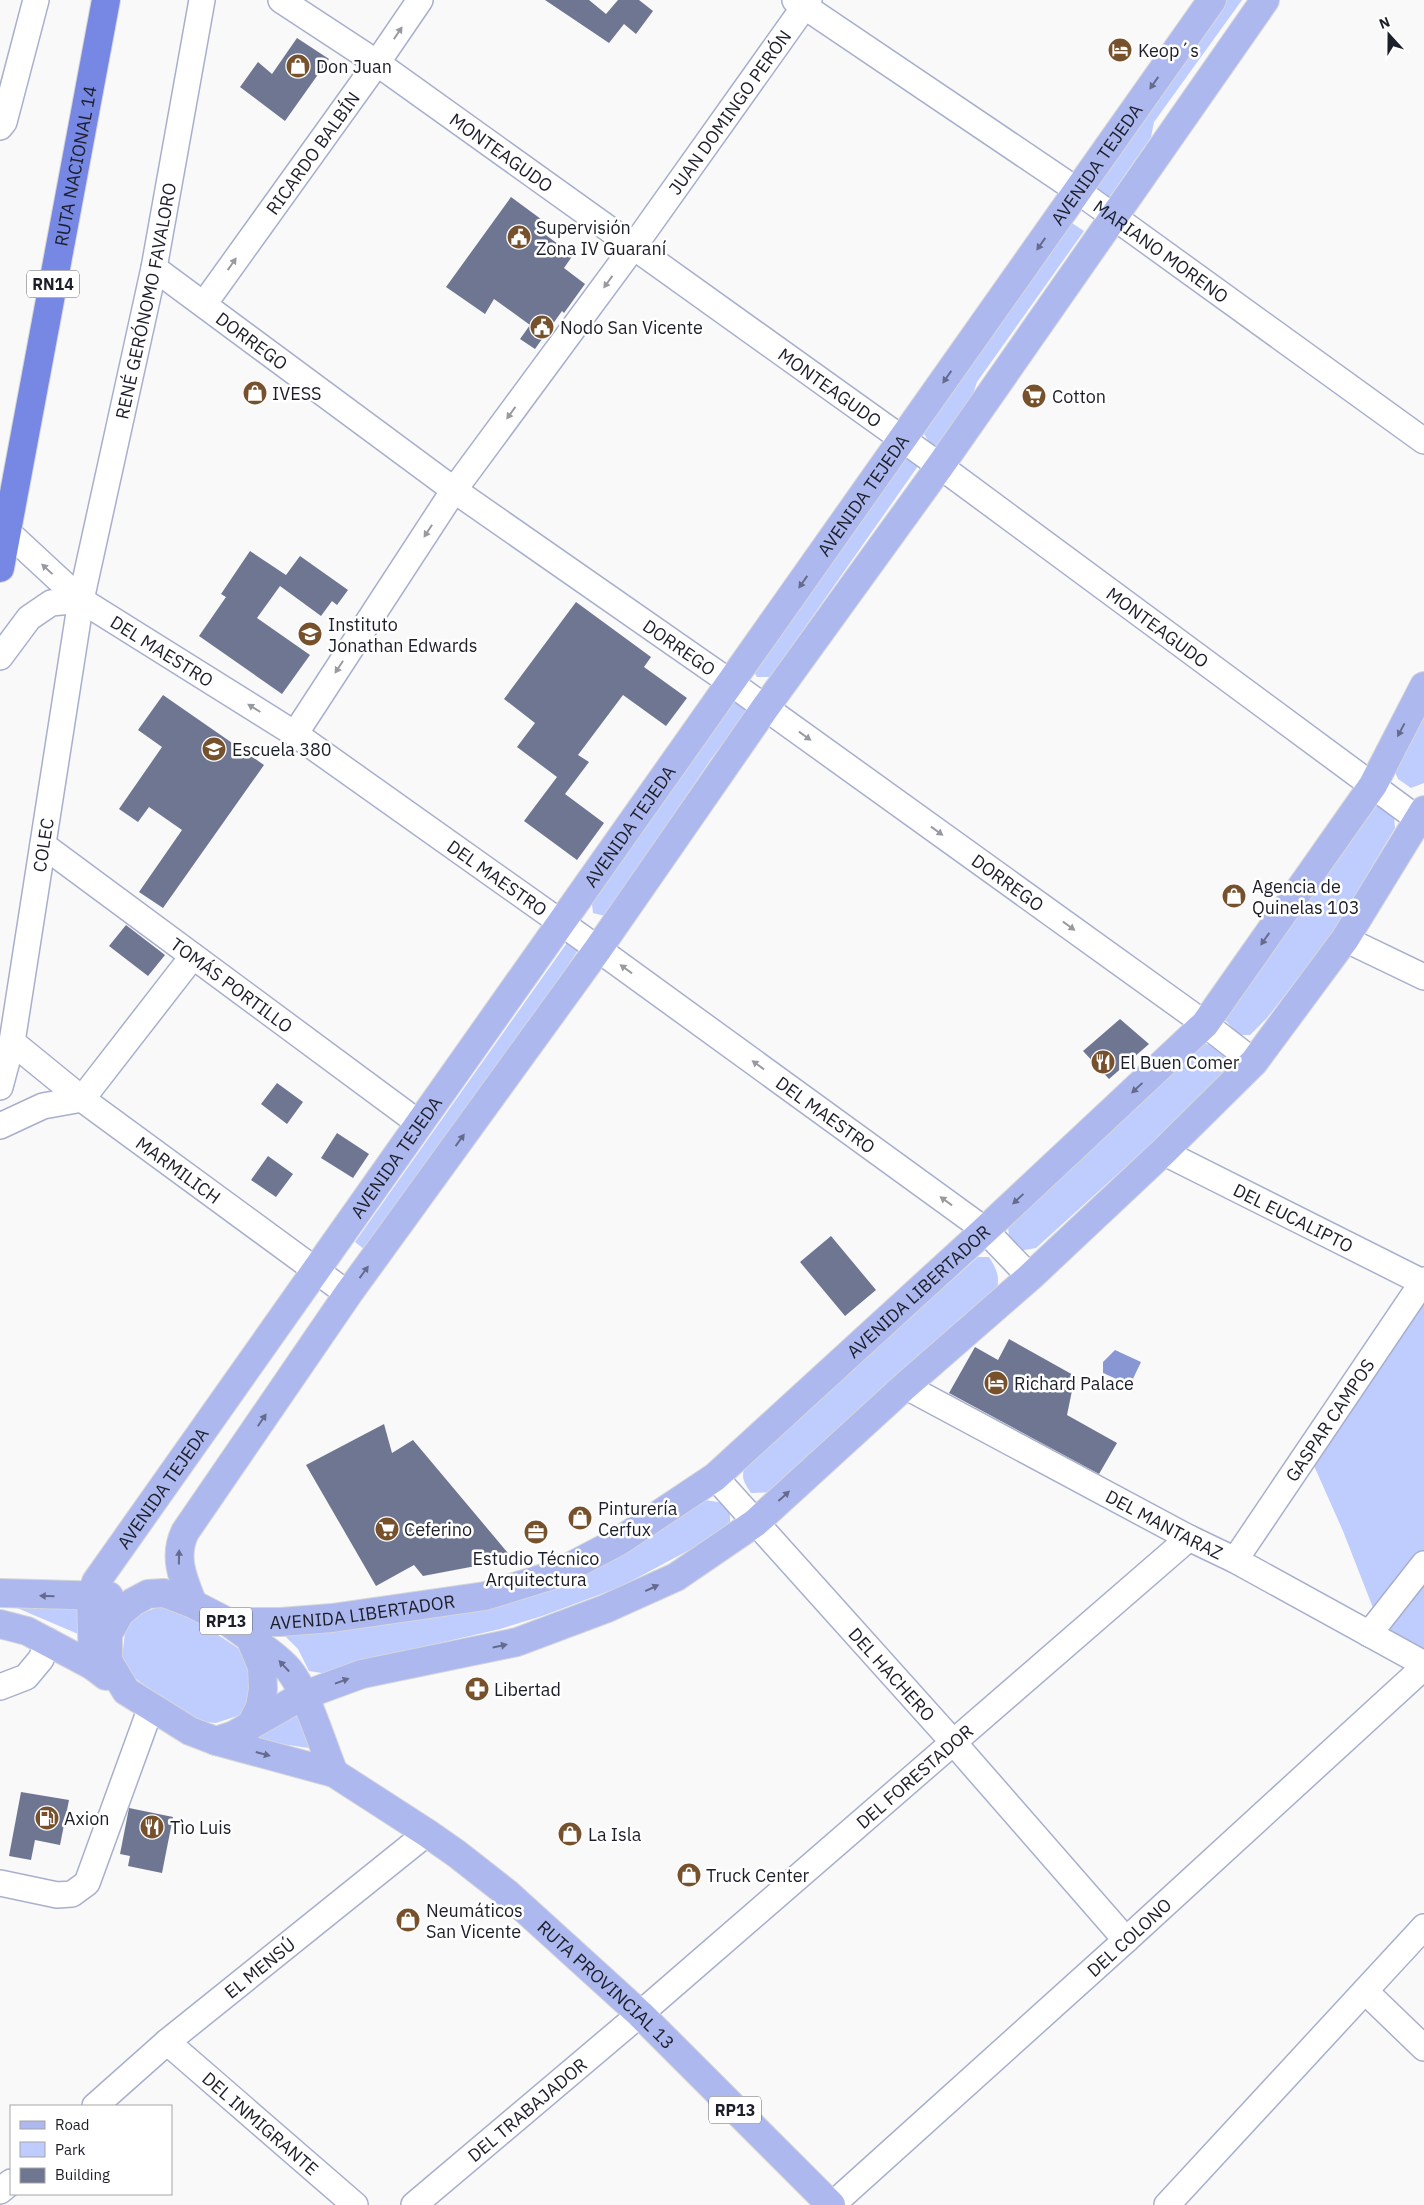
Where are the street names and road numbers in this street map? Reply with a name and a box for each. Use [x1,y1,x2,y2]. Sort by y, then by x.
street label: JUAN DOMINGO PERÓN [663,25,796,199]
street label: RUTA NACIONAL 14 [49,84,101,248]
street label: RICARDO BALBÍN [261,87,364,219]
street label: AVENIDA TEJEDA [1045,98,1147,229]
street label: MONTEAGUDO [445,107,558,197]
street label: RENÉ GERÓNOMO FAVALORO [110,181,181,421]
street label: MARIANO MORENO [1089,195,1233,308]
road number: RN14 [27,270,79,298]
street label: DORREGO [212,306,293,375]
street label: MONTEAGUDO [774,343,886,432]
street label: AVENIDA TEJEDA [812,429,914,560]
street label: MONTEAGUDO [1102,582,1214,672]
street label: DEL MAESTRO [106,610,218,692]
street label: DORREGO [639,614,720,680]
street label: AVENIDA TEJEDA [579,760,680,891]
street label: COLEC [27,816,58,874]
street label: DEL MAESTRO [443,834,552,921]
street label: DORREGO [967,848,1049,916]
street label: TOMÁS PORTILLO [166,932,297,1037]
street label: DEL MAESTRO [772,1071,880,1158]
street label: AVENIDA TEJEDA [345,1091,447,1222]
street label: MARMILICH [132,1131,226,1209]
street label: DEL EUCALIPTO [1230,1178,1357,1257]
street label: AVENIDA LIBERTADOR [842,1220,995,1363]
street label: GASPAR CAMPOS [1280,1354,1379,1486]
street label: AVENIDA TEJEDA [112,1422,213,1553]
street label: DEL MANTARAZ [1102,1484,1227,1564]
street label: AVENIDA LIBERTADOR [270,1589,456,1634]
road number: RP13 [200,1608,252,1634]
street label: DEL HACHERO [844,1622,940,1726]
street label: DEL FORESTADOR [851,1719,978,1833]
street label: DEL COLONO [1082,1893,1176,1981]
street label: RUTA PROVINCIAL 13 [533,1915,680,2054]
street label: EL MENSÚ [219,1932,300,2003]
street label: DEL TRABAJADOR [463,2052,592,2166]
street label: DEL INMIGRANTE [198,2066,324,2180]
road number: RP13 [709,2096,761,2124]

